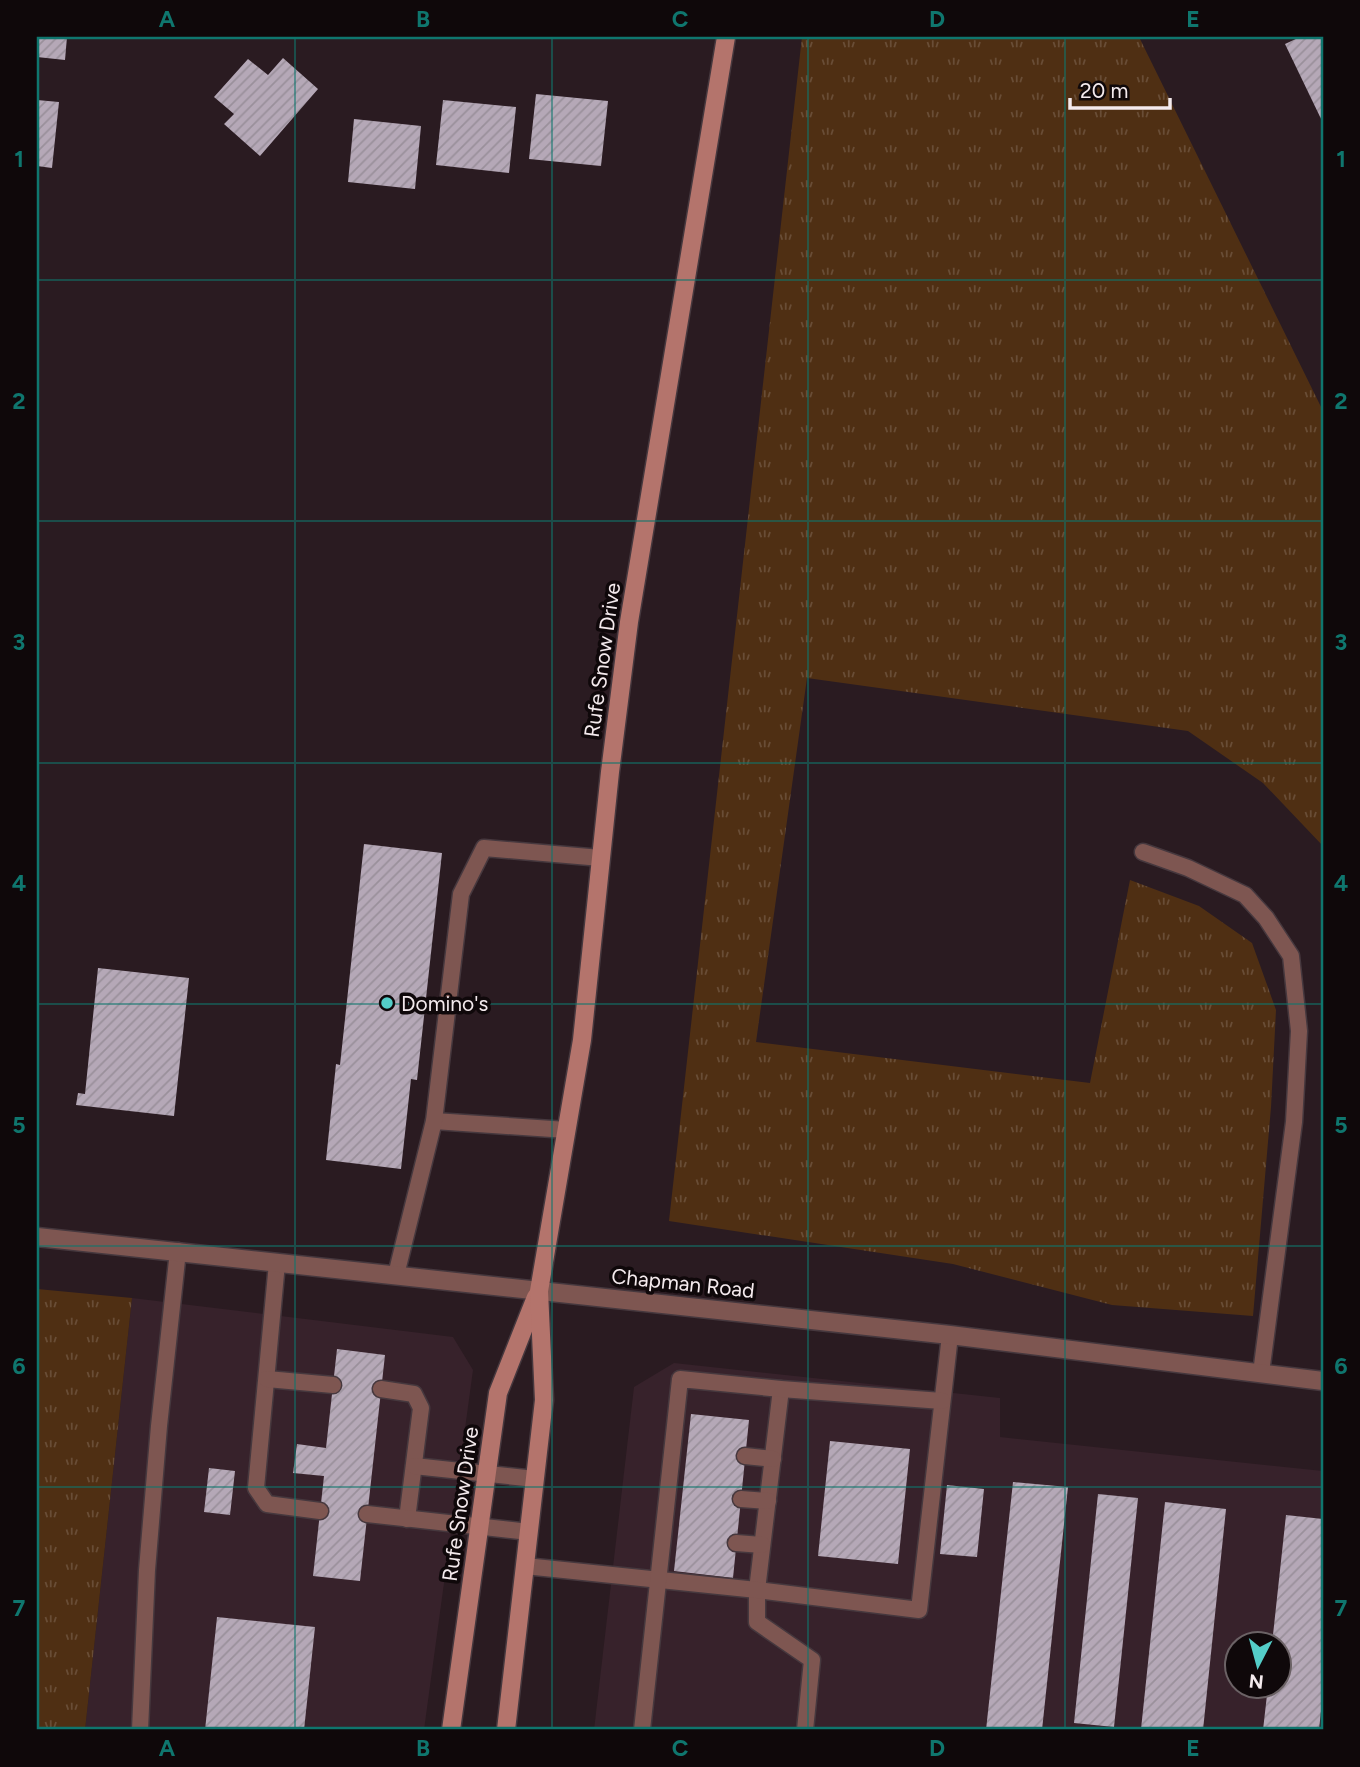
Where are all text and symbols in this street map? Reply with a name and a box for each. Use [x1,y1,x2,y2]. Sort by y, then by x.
text: A [159,5,176,33]
text: B [416,5,430,33]
text: C [672,5,689,33]
text: D [929,5,945,33]
text: E [1186,5,1200,33]
scale bar [1070,66,1169,110]
text: 20 m [1080,78,1128,103]
text: 1 [14,145,24,173]
text: 1 [1336,145,1346,173]
text: 2 [12,387,26,415]
text: 2 [1334,387,1348,415]
street label: Rufe Snow Drive [579,581,625,739]
text: 3 [13,628,25,656]
text: 3 [1335,628,1347,656]
text: 4 [12,869,26,897]
text: 4 [1334,869,1348,897]
place label: Domino's [401,991,488,1016]
marker: Domino's [379,995,395,1011]
text: 5 [12,1111,26,1139]
text: 5 [1334,1111,1348,1139]
street label: Chapman Road [610,1263,756,1303]
text: 6 [12,1352,26,1380]
text: 6 [1334,1352,1348,1380]
street label: Rufe Snow Drive [437,1425,483,1583]
text: 7 [13,1594,26,1622]
text: 7 [1335,1594,1348,1622]
north arrow [1224,1630,1294,1700]
text: N [1248,1669,1265,1694]
text: A [159,1734,176,1762]
text: B [416,1734,430,1762]
text: C [672,1734,689,1762]
text: D [929,1734,945,1762]
text: E [1186,1734,1200,1762]

